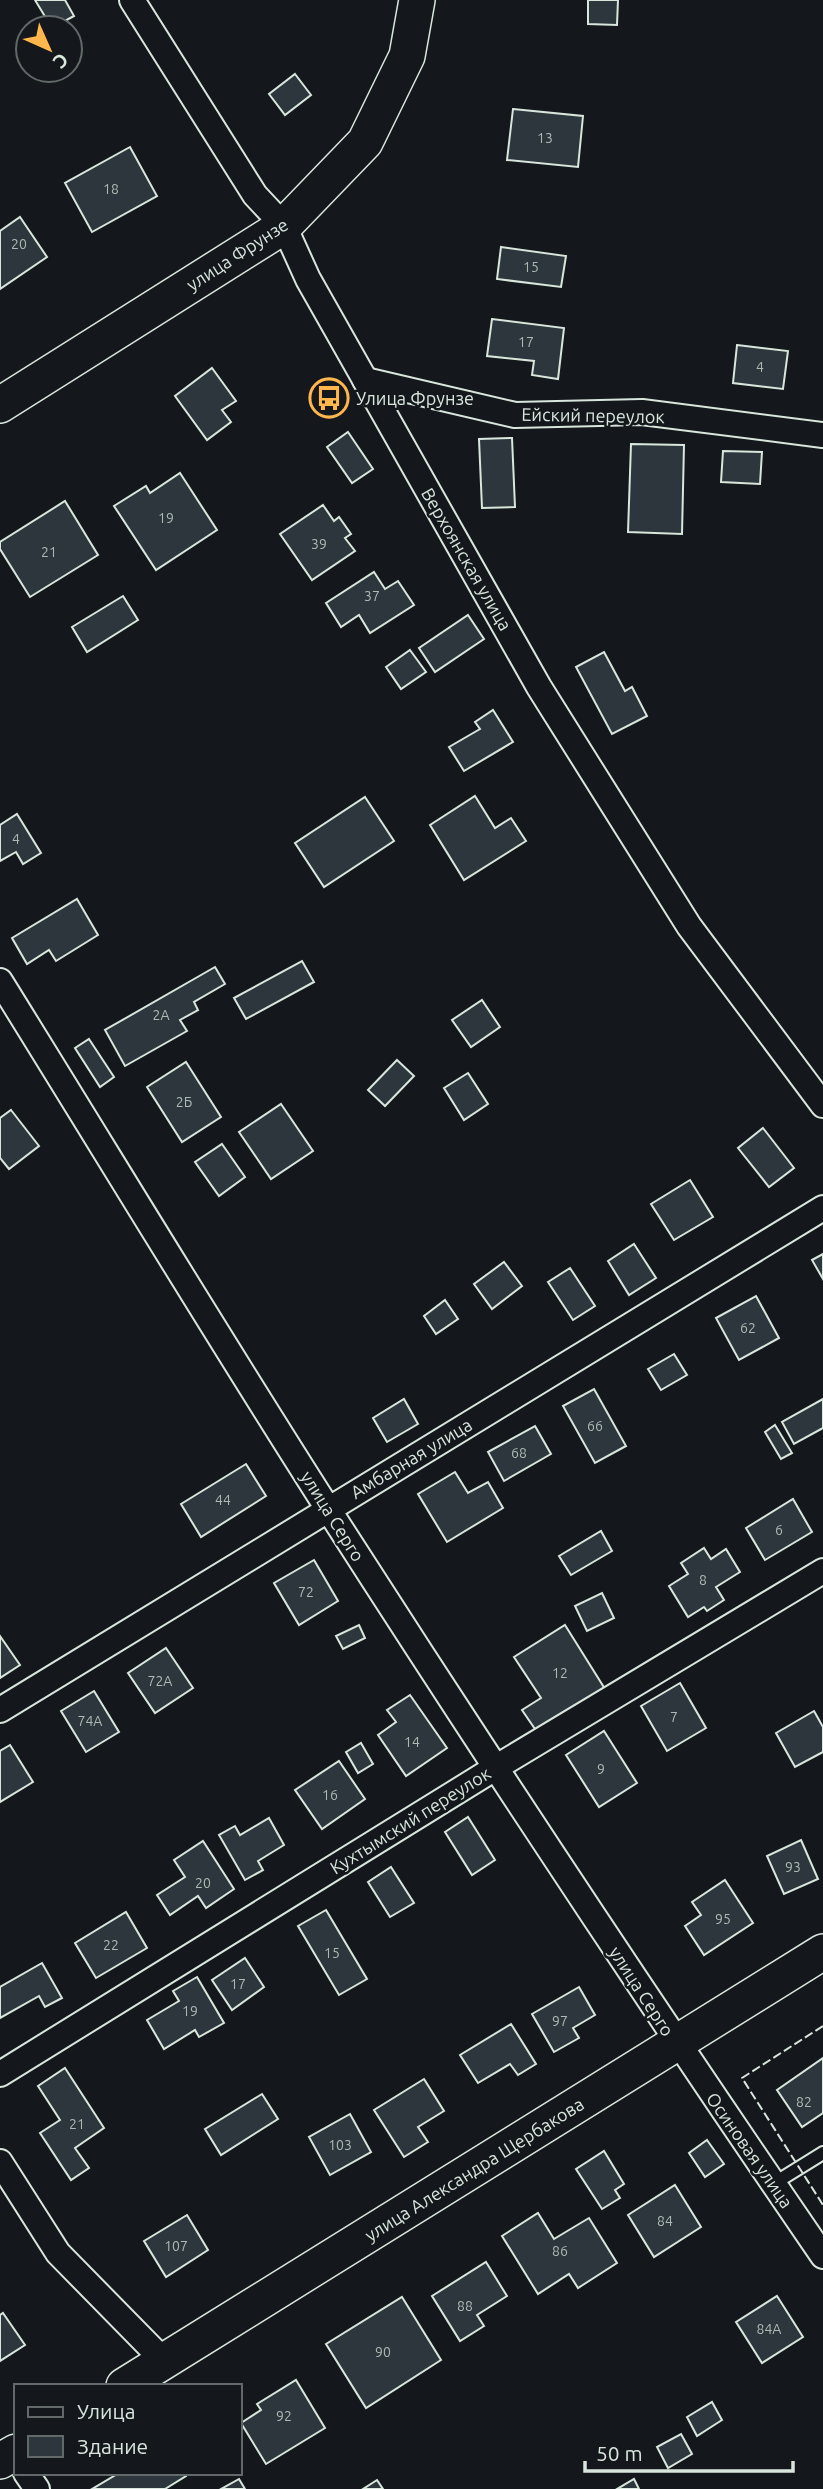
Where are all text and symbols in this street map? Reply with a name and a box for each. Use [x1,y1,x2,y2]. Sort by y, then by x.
north arrow [14,14,84,84]
text: С [49,49,73,73]
house number: 13 [537,130,553,146]
house number: 18 [103,181,119,197]
street label: улица Фрунзе [182,214,292,294]
house number: 20 [11,236,27,252]
house number: 15 [523,259,539,275]
house number: 17 [518,334,534,350]
house number: 4 [756,359,764,375]
bus stop icon: Улица Фрунзе [308,377,350,419]
place label: Улица Фрунзе [356,388,474,408]
street label: Ейский переулок [521,404,665,426]
street label: Верхоянская улица [418,484,516,634]
house number: 19 [158,510,174,526]
house number: 39 [311,536,327,552]
house number: 21 [41,544,57,560]
house number: 37 [364,588,380,604]
house number: 4 [12,831,20,847]
house number: 2А [153,1007,170,1023]
house number: 2Б [176,1094,192,1110]
house number: 62 [740,1320,756,1336]
street label: Амбарная улица [347,1414,475,1502]
house number: 66 [587,1418,603,1434]
house number: 68 [511,1445,527,1461]
street label: улица Серго [297,1467,369,1565]
house number: 44 [215,1492,231,1508]
house number: 6 [775,1522,783,1538]
house number: 8 [699,1572,707,1588]
house number: 72 [298,1584,314,1600]
house number: 12 [552,1665,568,1681]
house number: 72А [148,1673,172,1689]
house number: 7 [670,1709,678,1725]
house number: 74А [78,1713,102,1729]
house number: 14 [404,1734,420,1750]
house number: 9 [597,1761,605,1777]
street label: Кухтымский переулок [326,1762,494,1878]
house number: 16 [322,1787,338,1803]
house number: 93 [785,1859,801,1875]
house number: 20 [195,1875,211,1891]
house number: 95 [715,1911,731,1927]
house number: 22 [103,1937,119,1953]
street label: улица Серго [606,1942,678,2040]
house number: 15 [324,1945,340,1961]
house number: 17 [230,1976,246,1992]
house number: 19 [182,2003,198,2019]
house number: 97 [552,2013,568,2029]
street label: Осиновая улица [703,2088,797,2212]
street label: улица Александра Щербакова [361,2093,587,2245]
house number: 82 [796,2094,812,2110]
house number: 21 [69,2116,85,2132]
house number: 103 [328,2137,352,2153]
house number: 84 [657,2213,673,2229]
house number: 107 [164,2238,188,2254]
house number: 86 [552,2243,568,2259]
house number: 88 [457,2298,473,2314]
house number: 84А [757,2321,781,2337]
house number: 90 [375,2344,391,2360]
legend [14,2384,242,2475]
text: Улица [77,2399,135,2423]
house number: 92 [276,2408,292,2424]
scale bar [585,2430,793,2474]
text: Здание [77,2434,148,2458]
text: 50 m [596,2441,643,2465]

